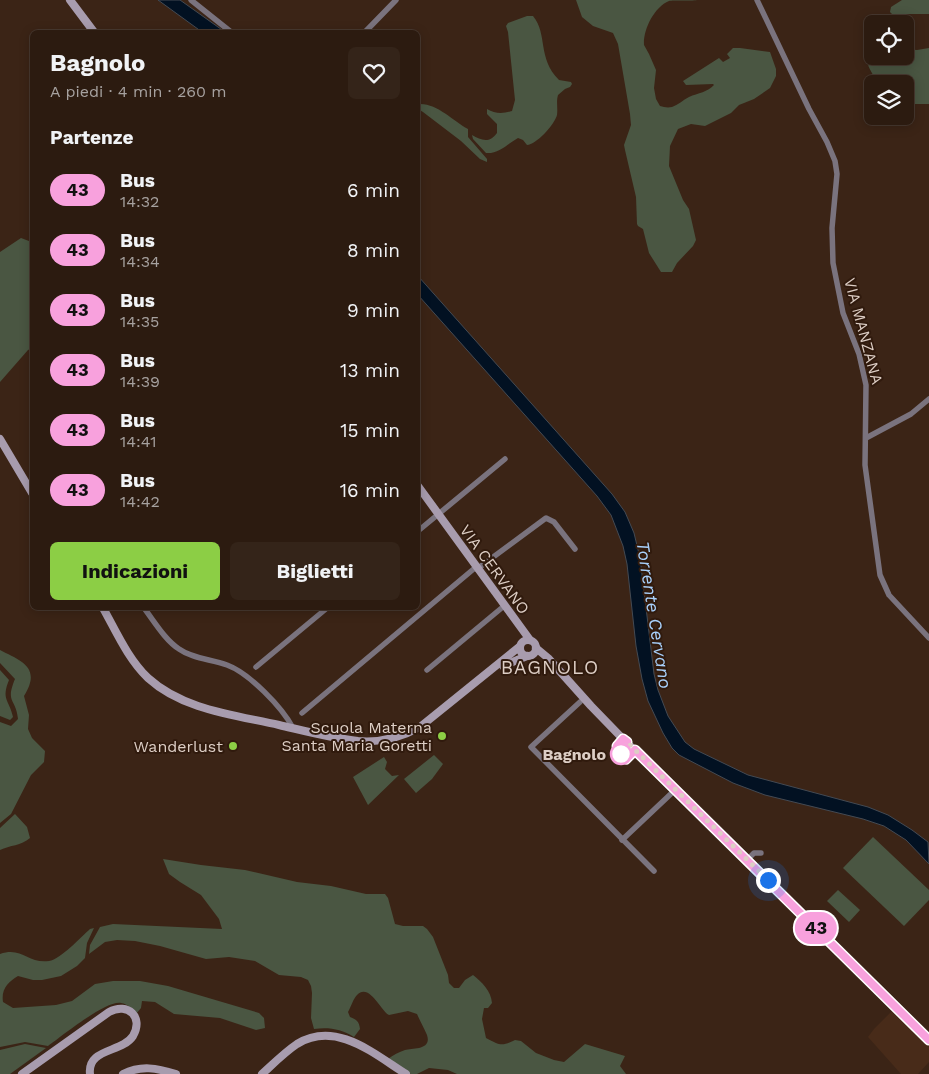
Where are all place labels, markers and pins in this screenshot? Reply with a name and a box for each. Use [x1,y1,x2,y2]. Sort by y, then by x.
place label: Scuola Materna Santa Maria Goretti [282,718,432,755]
marker: Scuola Materna Santa Maria Goretti [436,730,448,742]
place label: Wanderlust [134,737,223,756]
marker: Wanderlust [227,740,239,752]
marker: Bagnolo [610,743,632,765]
place label: Bagnolo [542,745,606,764]

